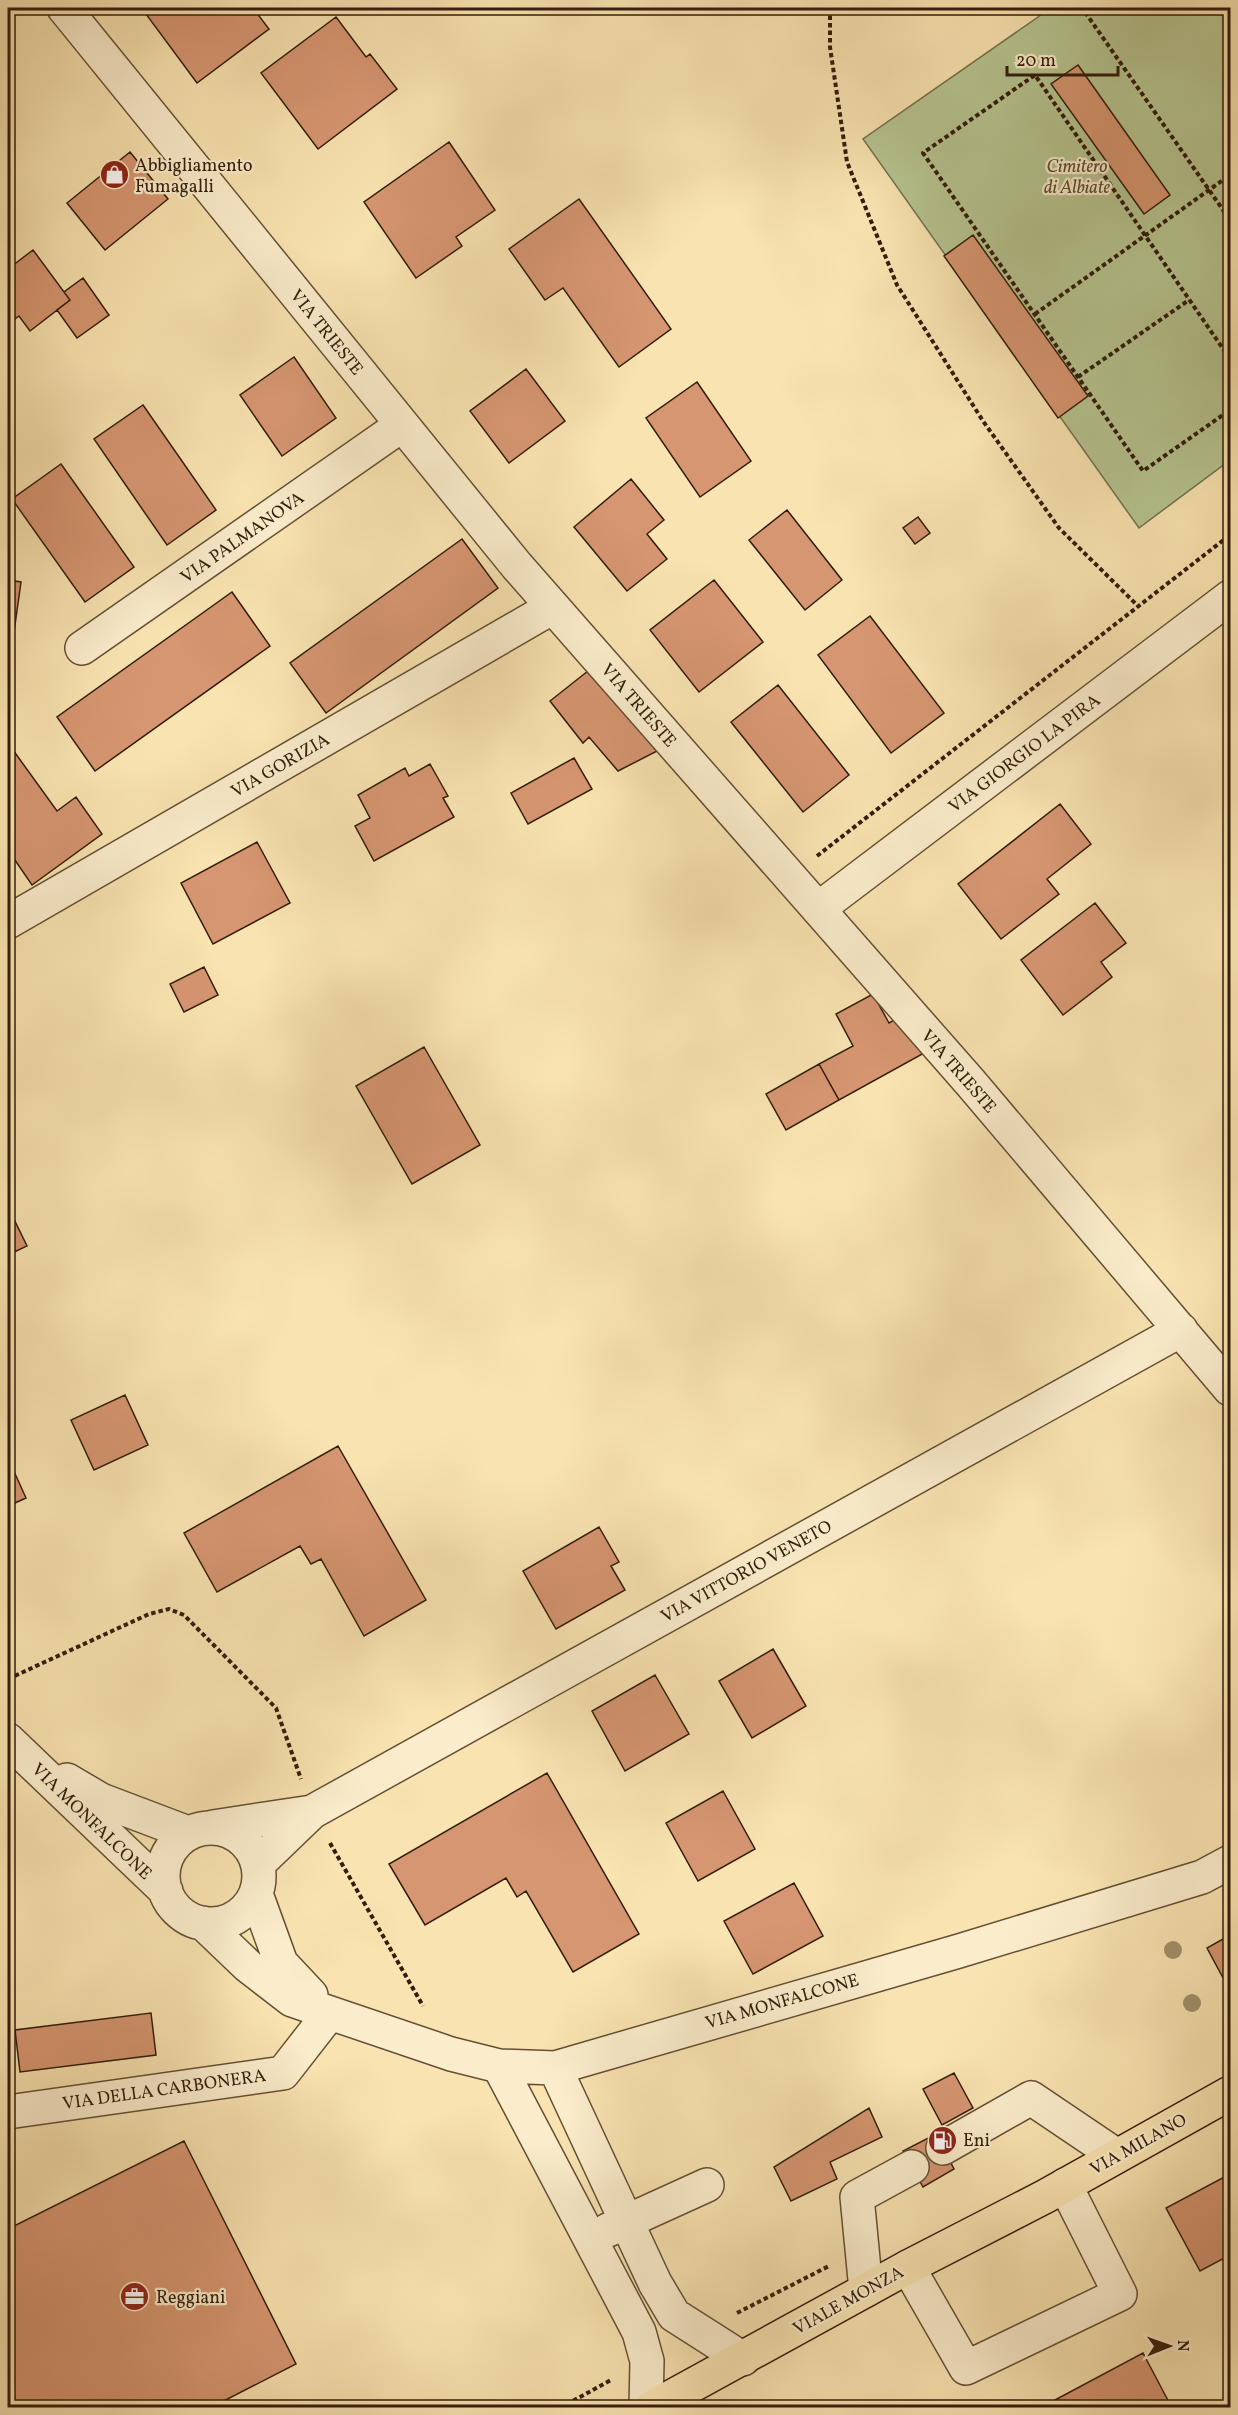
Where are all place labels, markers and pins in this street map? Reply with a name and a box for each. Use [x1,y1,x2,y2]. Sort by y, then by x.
place label: Abbigliamento Fumagalli [135,154,253,200]
shop icon: Abbigliamento Fumagalli [98,159,130,191]
fuel station icon: Eni [926,2124,958,2156]
place label: Eni [963,2129,990,2154]
office icon: Reggiani [119,2281,151,2313]
place label: Reggiani [156,2286,225,2311]

